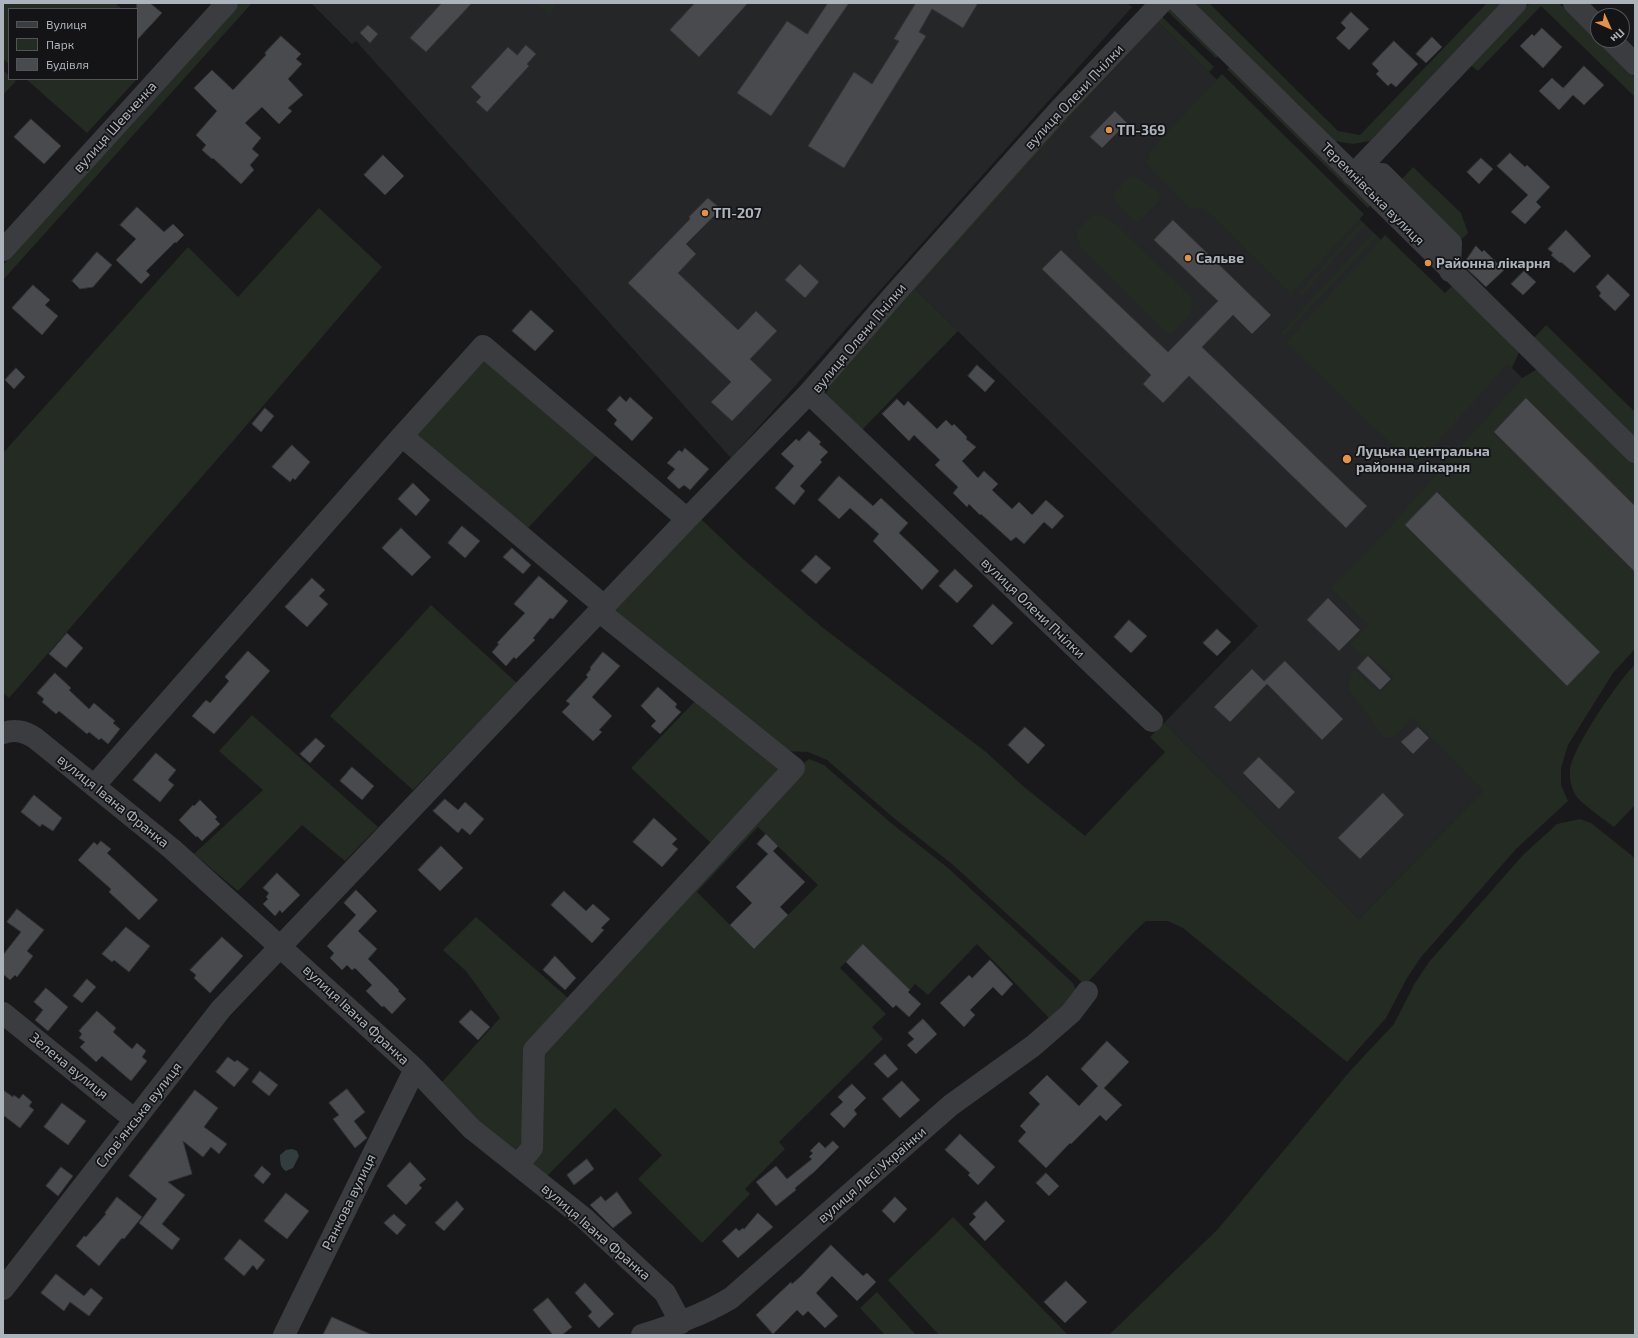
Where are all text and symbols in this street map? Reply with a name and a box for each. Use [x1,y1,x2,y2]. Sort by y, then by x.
legend [8,8,138,80]
north arrow [1590,8,1630,48]
text: Вулиця [46,17,87,31]
text: Пн [1608,26,1628,46]
text: Парк [46,37,74,51]
street label: вулиця Олени Пчілки [1021,41,1127,153]
text: Будівля [46,57,89,71]
street label: вулиця Шевченка [70,78,160,176]
place label: ТП-369 [1117,122,1165,138]
marker: ТП-369 [1104,125,1114,135]
street label: Теремнівська вулиця [1318,139,1428,249]
place label: ТП-207 [713,205,761,221]
marker: ТП-207 [700,208,710,218]
place label: Сальве [1196,250,1244,266]
marker: Сальве [1183,253,1193,263]
place label: Районна лікарня [1436,255,1550,271]
marker: Районна лікарня [1423,258,1433,268]
street label: вулиця Олени Пчілки [808,280,910,396]
place label: Луцька центральна районна лікарня [1356,443,1490,476]
marker: Луцька центральна районна лікарня [1341,453,1353,465]
street label: вулиця Олени Пчілки [978,554,1088,662]
street label: вулиця Івана Франка [54,751,172,851]
street label: вулиця Івана Франка [300,962,412,1068]
street label: Зелена вулиця [26,1029,112,1103]
street label: Словʼянська вулиця [93,1059,185,1171]
street label: вулиця Лесі Українки [814,1123,930,1227]
street label: Ранкова вулиця [318,1151,380,1253]
street label: вулиця Івана Франка [538,1180,654,1284]

